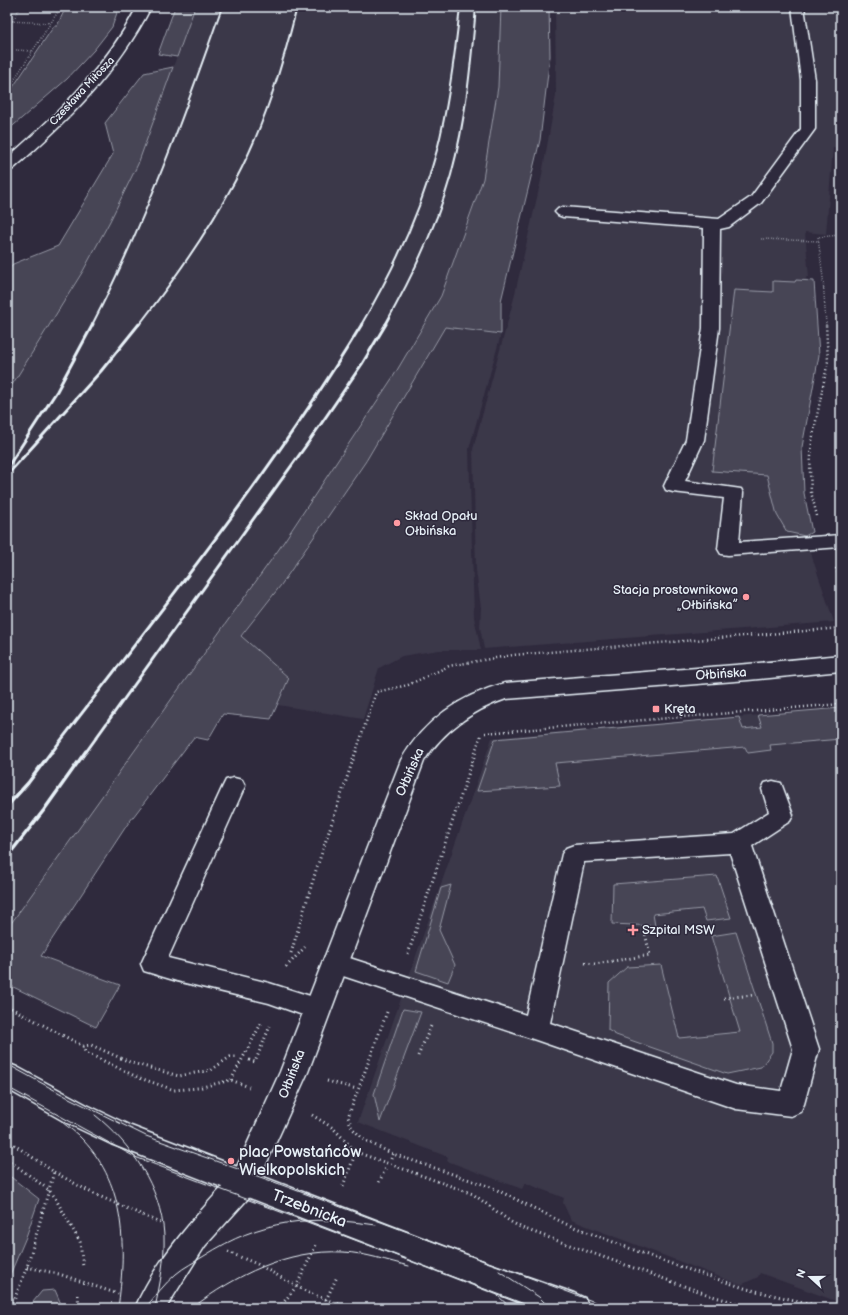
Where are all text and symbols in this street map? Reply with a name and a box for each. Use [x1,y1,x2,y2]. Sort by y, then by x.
street label: Czesława Miłosza [47,54,117,128]
place label: Skład Opału Ołbińska [405,508,478,539]
marker: Skład Opału Ołbińska [392,518,402,528]
place label: Stacja prostownikowa „Ołbińska” [613,582,738,613]
marker: Stacja prostownikowa „Ołbińska” [741,592,751,602]
street label: Ołbińska [695,664,747,684]
place label: Kręta [664,701,696,717]
marker: Kręta [651,704,661,714]
street label: Ołbińska [392,745,428,799]
place label: Szpital MSW [642,922,715,938]
marker: Szpital MSW [627,924,639,936]
street label: Ołbińska [275,1047,309,1101]
place label: plac Powstańców Wielkopolskich [239,1143,361,1180]
marker: plac Powstańców Wielkopolskich [226,1156,236,1166]
street label: Trzebnicka [269,1186,349,1232]
north arrow [790,1257,830,1297]
text: N [794,1267,809,1280]

